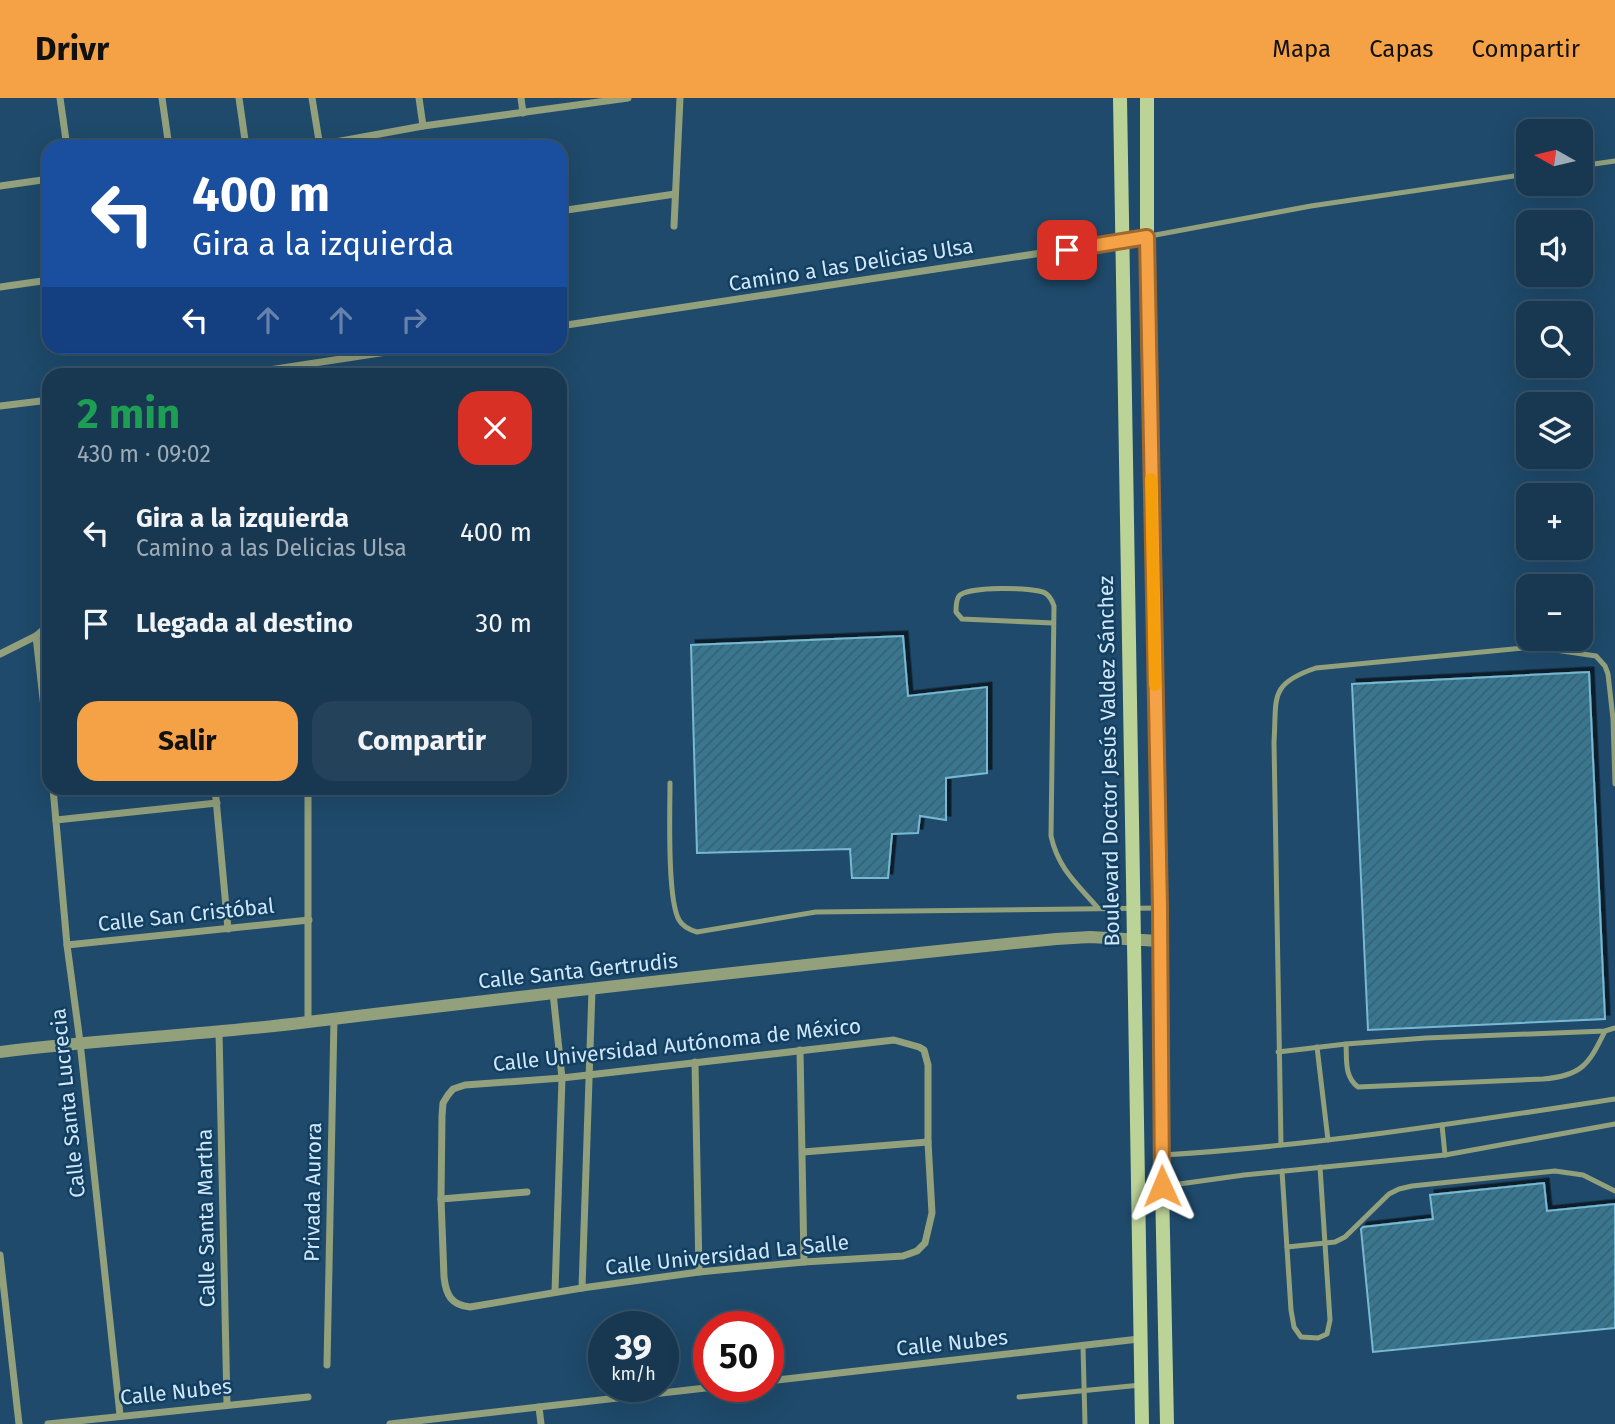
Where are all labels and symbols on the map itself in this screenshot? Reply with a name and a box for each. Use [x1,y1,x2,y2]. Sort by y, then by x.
north arrow [1516,119,1592,196]
pin [1037,220,1097,280]
street label: Camino a las Delicias Ulsa [727,233,975,297]
street label: Boulevard Doctor Jesús Valdez Sánchez [1093,575,1125,947]
street label: Calle San Cristóbal [97,893,275,937]
street label: Calle Santa Gertrudis [477,948,679,994]
street label: Calle Santa Lucrecia [45,1007,91,1199]
street label: Calle Universidad Autónoma de México [492,1013,862,1077]
street label: Privada Aurora [299,1122,327,1262]
street label: Calle Santa Martha [191,1128,221,1308]
position arrow [1125,1149,1199,1223]
street label: Calle Universidad La Salle [604,1229,850,1281]
speed limit sign: 50 [693,1311,784,1402]
street label: Calle Nubes [895,1324,1009,1362]
street label: Calle Nubes [119,1373,233,1411]

